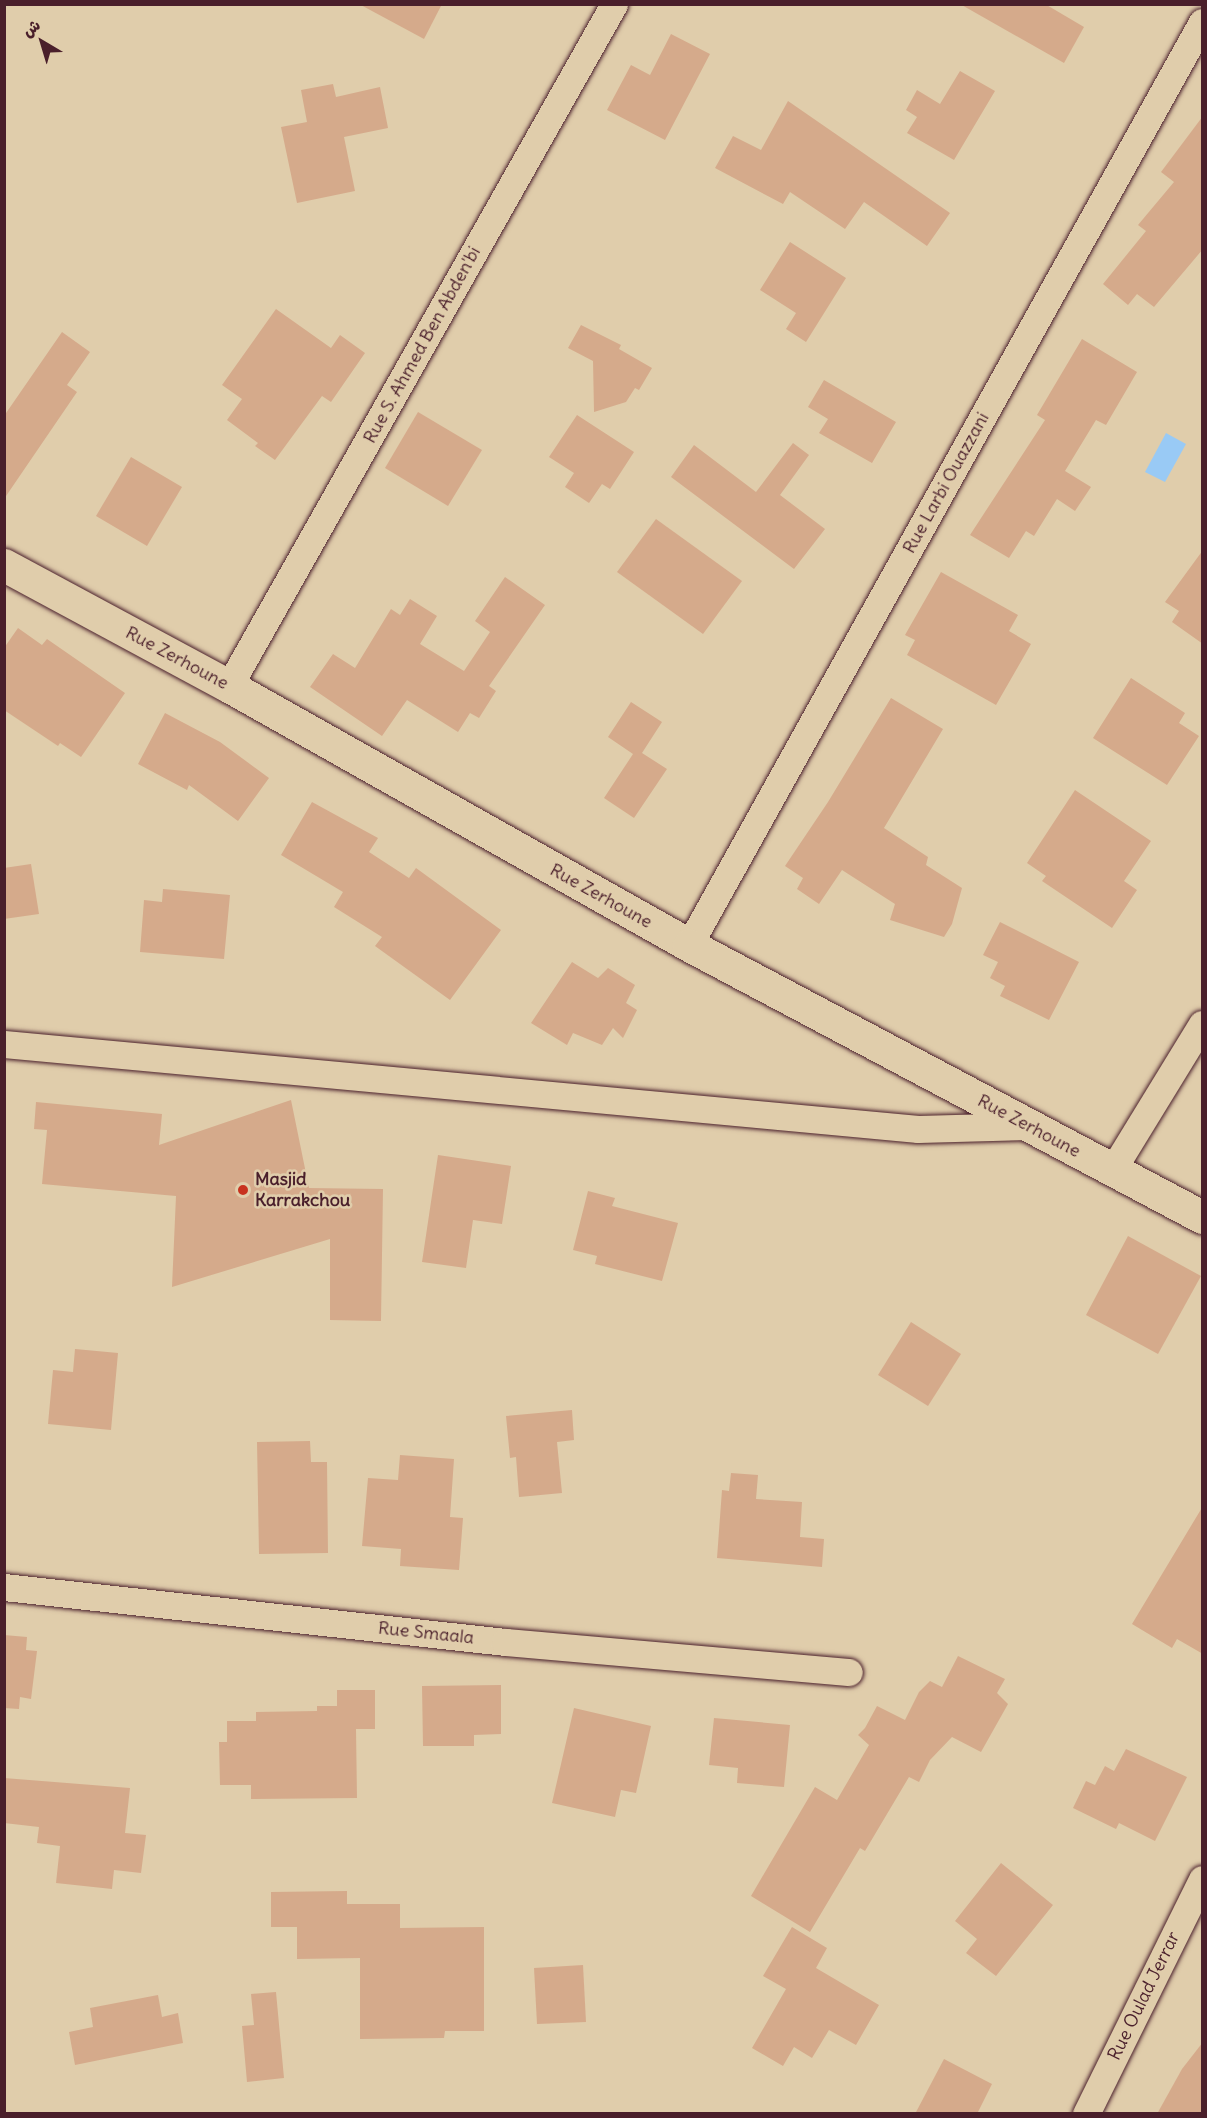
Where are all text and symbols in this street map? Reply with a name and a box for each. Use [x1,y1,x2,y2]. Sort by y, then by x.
north arrow [12,12,72,72]
text: ش [18,15,44,41]
street label: Rue S. Ahmed Ben Abden'bi [359,243,485,447]
street label: Rue Larbi Ouazzani [898,409,994,557]
street label: Rue Zerhoune [122,622,232,694]
street label: Rue Zerhoune [546,859,656,933]
street label: Rue Zerhoune [974,1090,1084,1162]
place label: Masjid Karrakchou [255,1169,350,1212]
marker: Masjid Karrakchou [236,1183,250,1197]
street label: Rue Smaala [377,1617,475,1649]
street label: Rue Oulad Jerrar [1104,1928,1184,2064]

